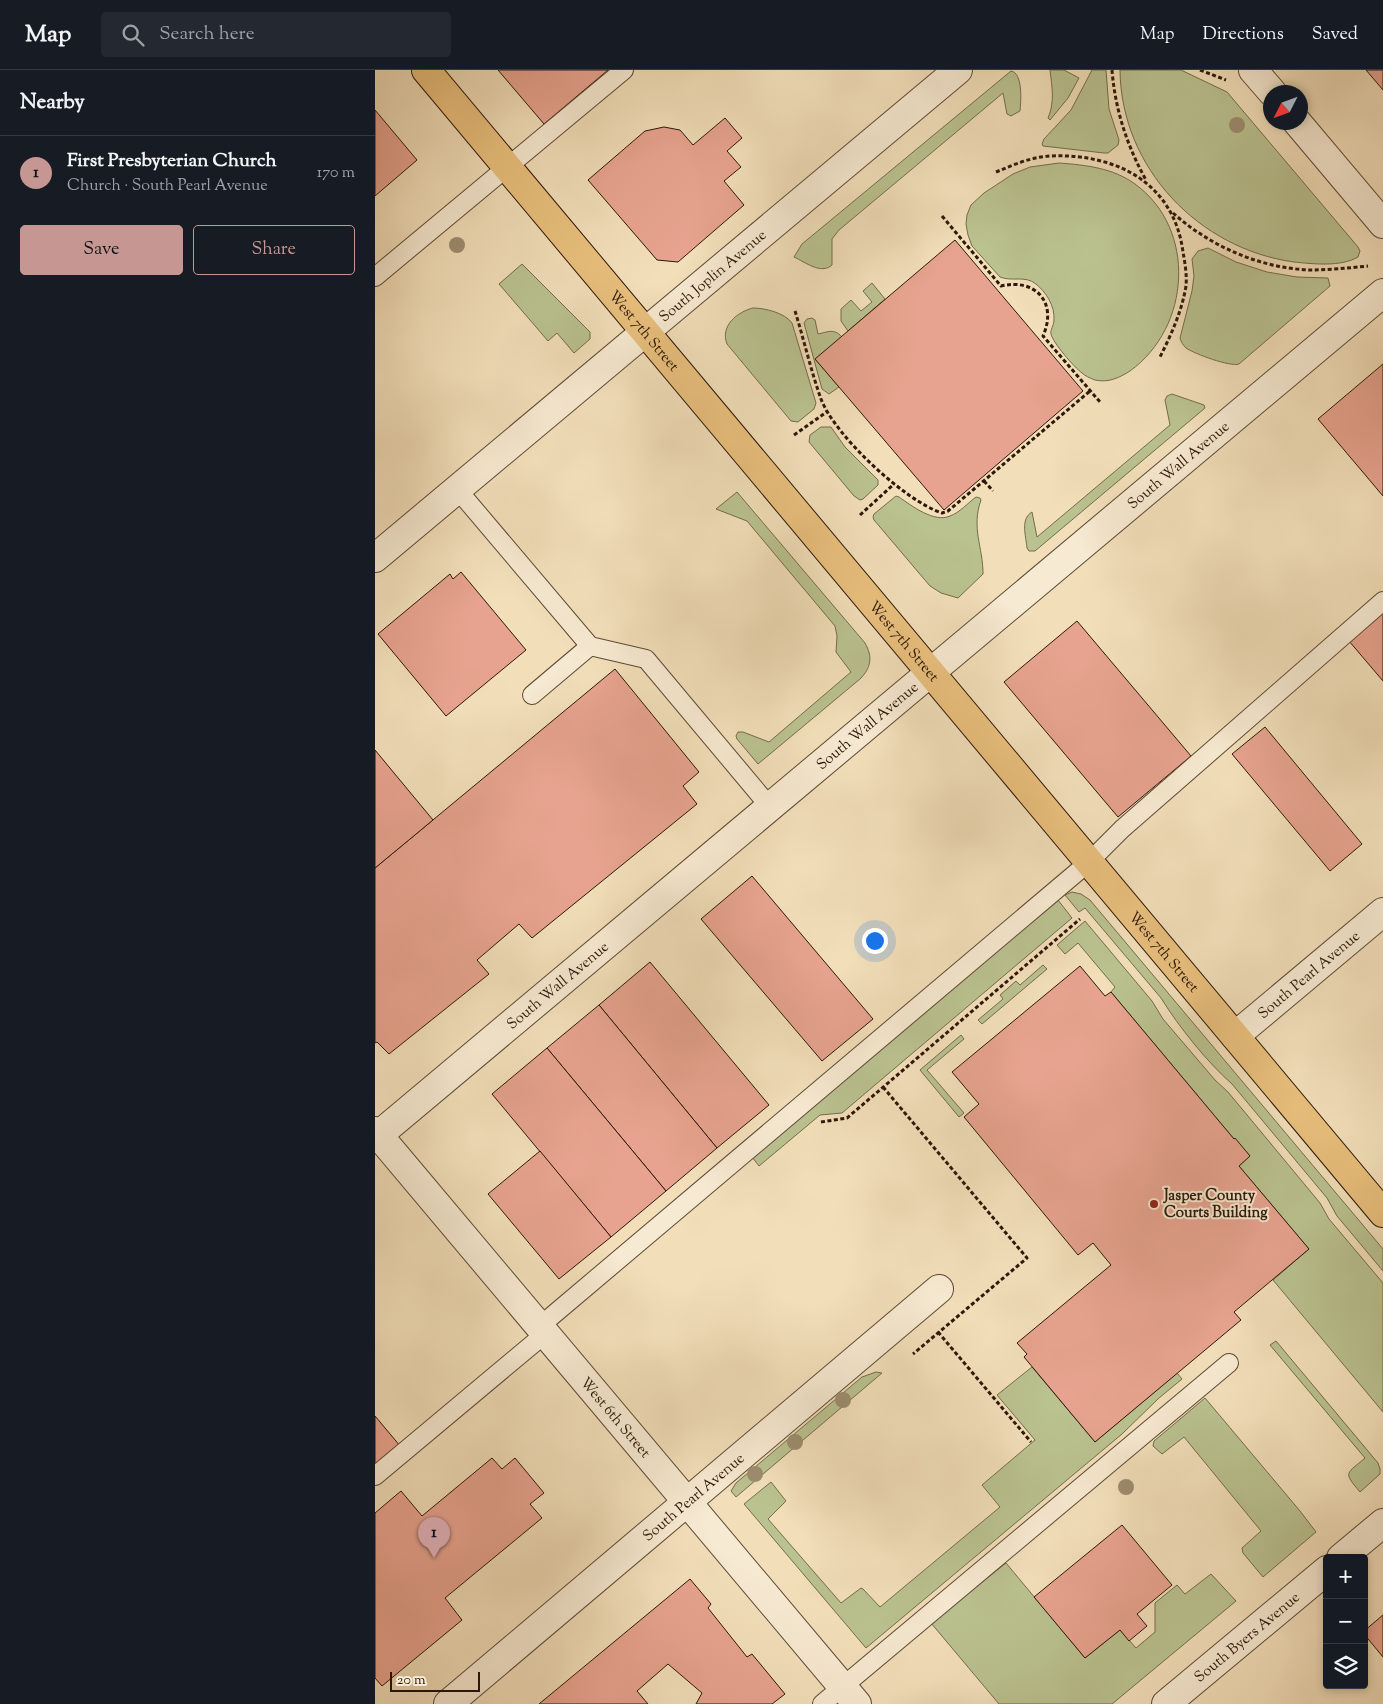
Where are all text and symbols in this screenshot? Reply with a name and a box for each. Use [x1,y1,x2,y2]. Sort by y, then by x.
search box [101,12,451,57]
text: Map [25,18,71,52]
icon: search [119,21,147,49]
text: Search here [159,21,255,48]
text: Map [1140,22,1175,48]
text: Directions [1203,22,1284,48]
text: Saved [1312,22,1358,48]
north arrow [1263,85,1308,130]
text: Nearby [20,88,85,118]
text: First Presbyterian Church [67,148,277,175]
text: 1 [33,162,39,185]
text: 170 m [317,162,355,185]
text: Church · South Pearl Avenue [67,175,268,198]
button: Save [20,225,183,275]
button: Share [193,225,355,275]
street label: South Joplin Avenue [655,226,772,328]
street label: West 7th Street [603,287,683,377]
street label: South Wall Avenue [1124,417,1235,515]
street label: West 7th Street [863,597,943,687]
street label: South Wall Avenue [812,678,924,776]
street label: West 7th Street [1123,908,1203,998]
street label: South Pearl Avenue [1254,926,1365,1025]
your location [862,928,888,954]
street label: South Wall Avenue [503,937,614,1035]
place label: Jasper County Courts Building [1163,1186,1268,1224]
marker: Jasper County Courts Building [1148,1198,1160,1210]
street label: West 6th Street [574,1373,655,1463]
street label: South Pearl Avenue [639,1449,750,1547]
pin: 1 [418,1517,450,1558]
map controls [1323,1554,1368,1689]
button: + [1323,1554,1368,1599]
street label: South Byers Avenue [1190,1588,1305,1688]
button: − [1323,1599,1368,1644]
button: layers [1323,1644,1368,1689]
scale bar [390,1669,480,1692]
text: 20 m [397,1671,426,1691]

